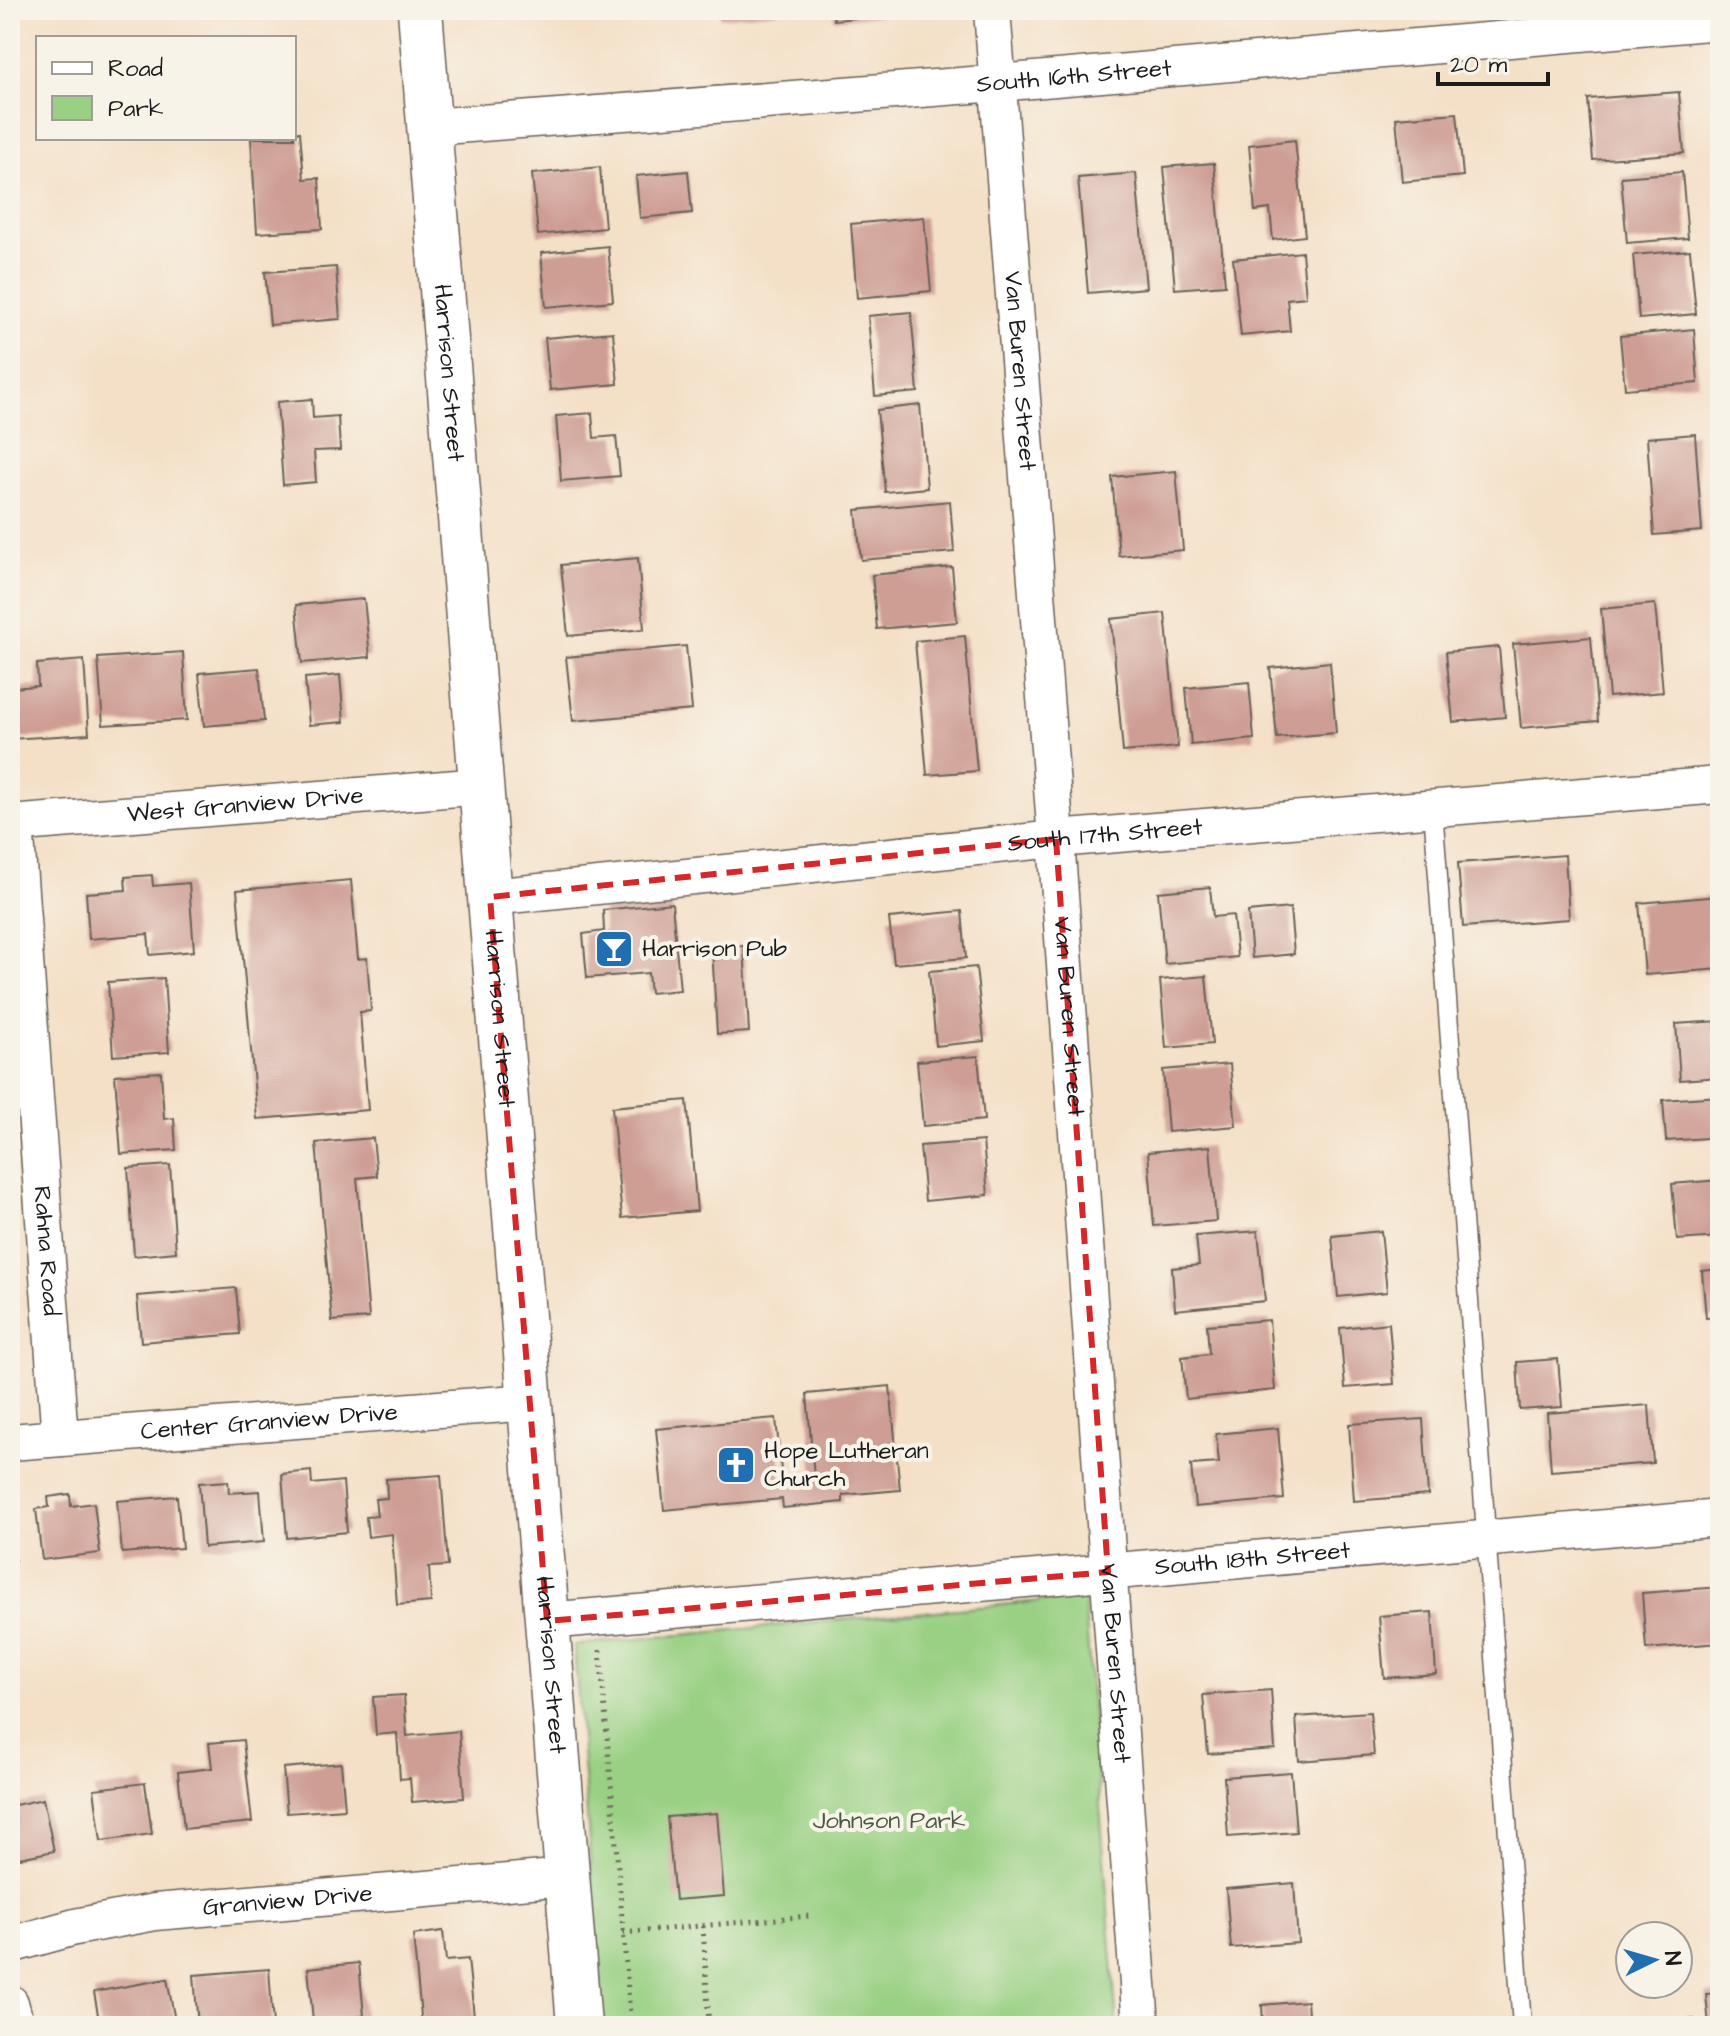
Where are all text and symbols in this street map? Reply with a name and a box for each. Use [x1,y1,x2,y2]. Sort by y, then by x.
legend [36,36,296,140]
scale bar [1438,36,1548,86]
text: 20 m [1450,48,1507,82]
street label: South 16th Street [975,51,1173,102]
text: Road [108,52,163,86]
text: Park [108,92,164,126]
street label: Van Buren Street [995,270,1045,472]
street label: Harrison Street [425,283,473,463]
street label: West Granview Drive [126,779,365,832]
street label: South 17th Street [1006,810,1204,861]
street label: Van Buren Street [1045,916,1093,1118]
bar icon: Harrison Pub [593,928,635,970]
street label: Harrison Street [476,929,524,1109]
place label: Harrison Pub [642,932,788,966]
street label: Rahna Road [25,1185,68,1317]
street label: Center Granview Drive [140,1395,399,1449]
place label: Hope Lutheran Church [764,1434,929,1496]
church icon: Hope Lutheran Church [715,1444,757,1486]
street label: South 18th Street [1153,1534,1352,1585]
street label: Van Buren Street [1091,1562,1139,1765]
street label: Harrison Street [527,1575,574,1755]
park label: Johnson Park [813,1804,966,1838]
street label: Granview Drive [202,1877,374,1925]
north arrow [1614,1920,1694,2000]
text: N [1656,1950,1688,1967]

